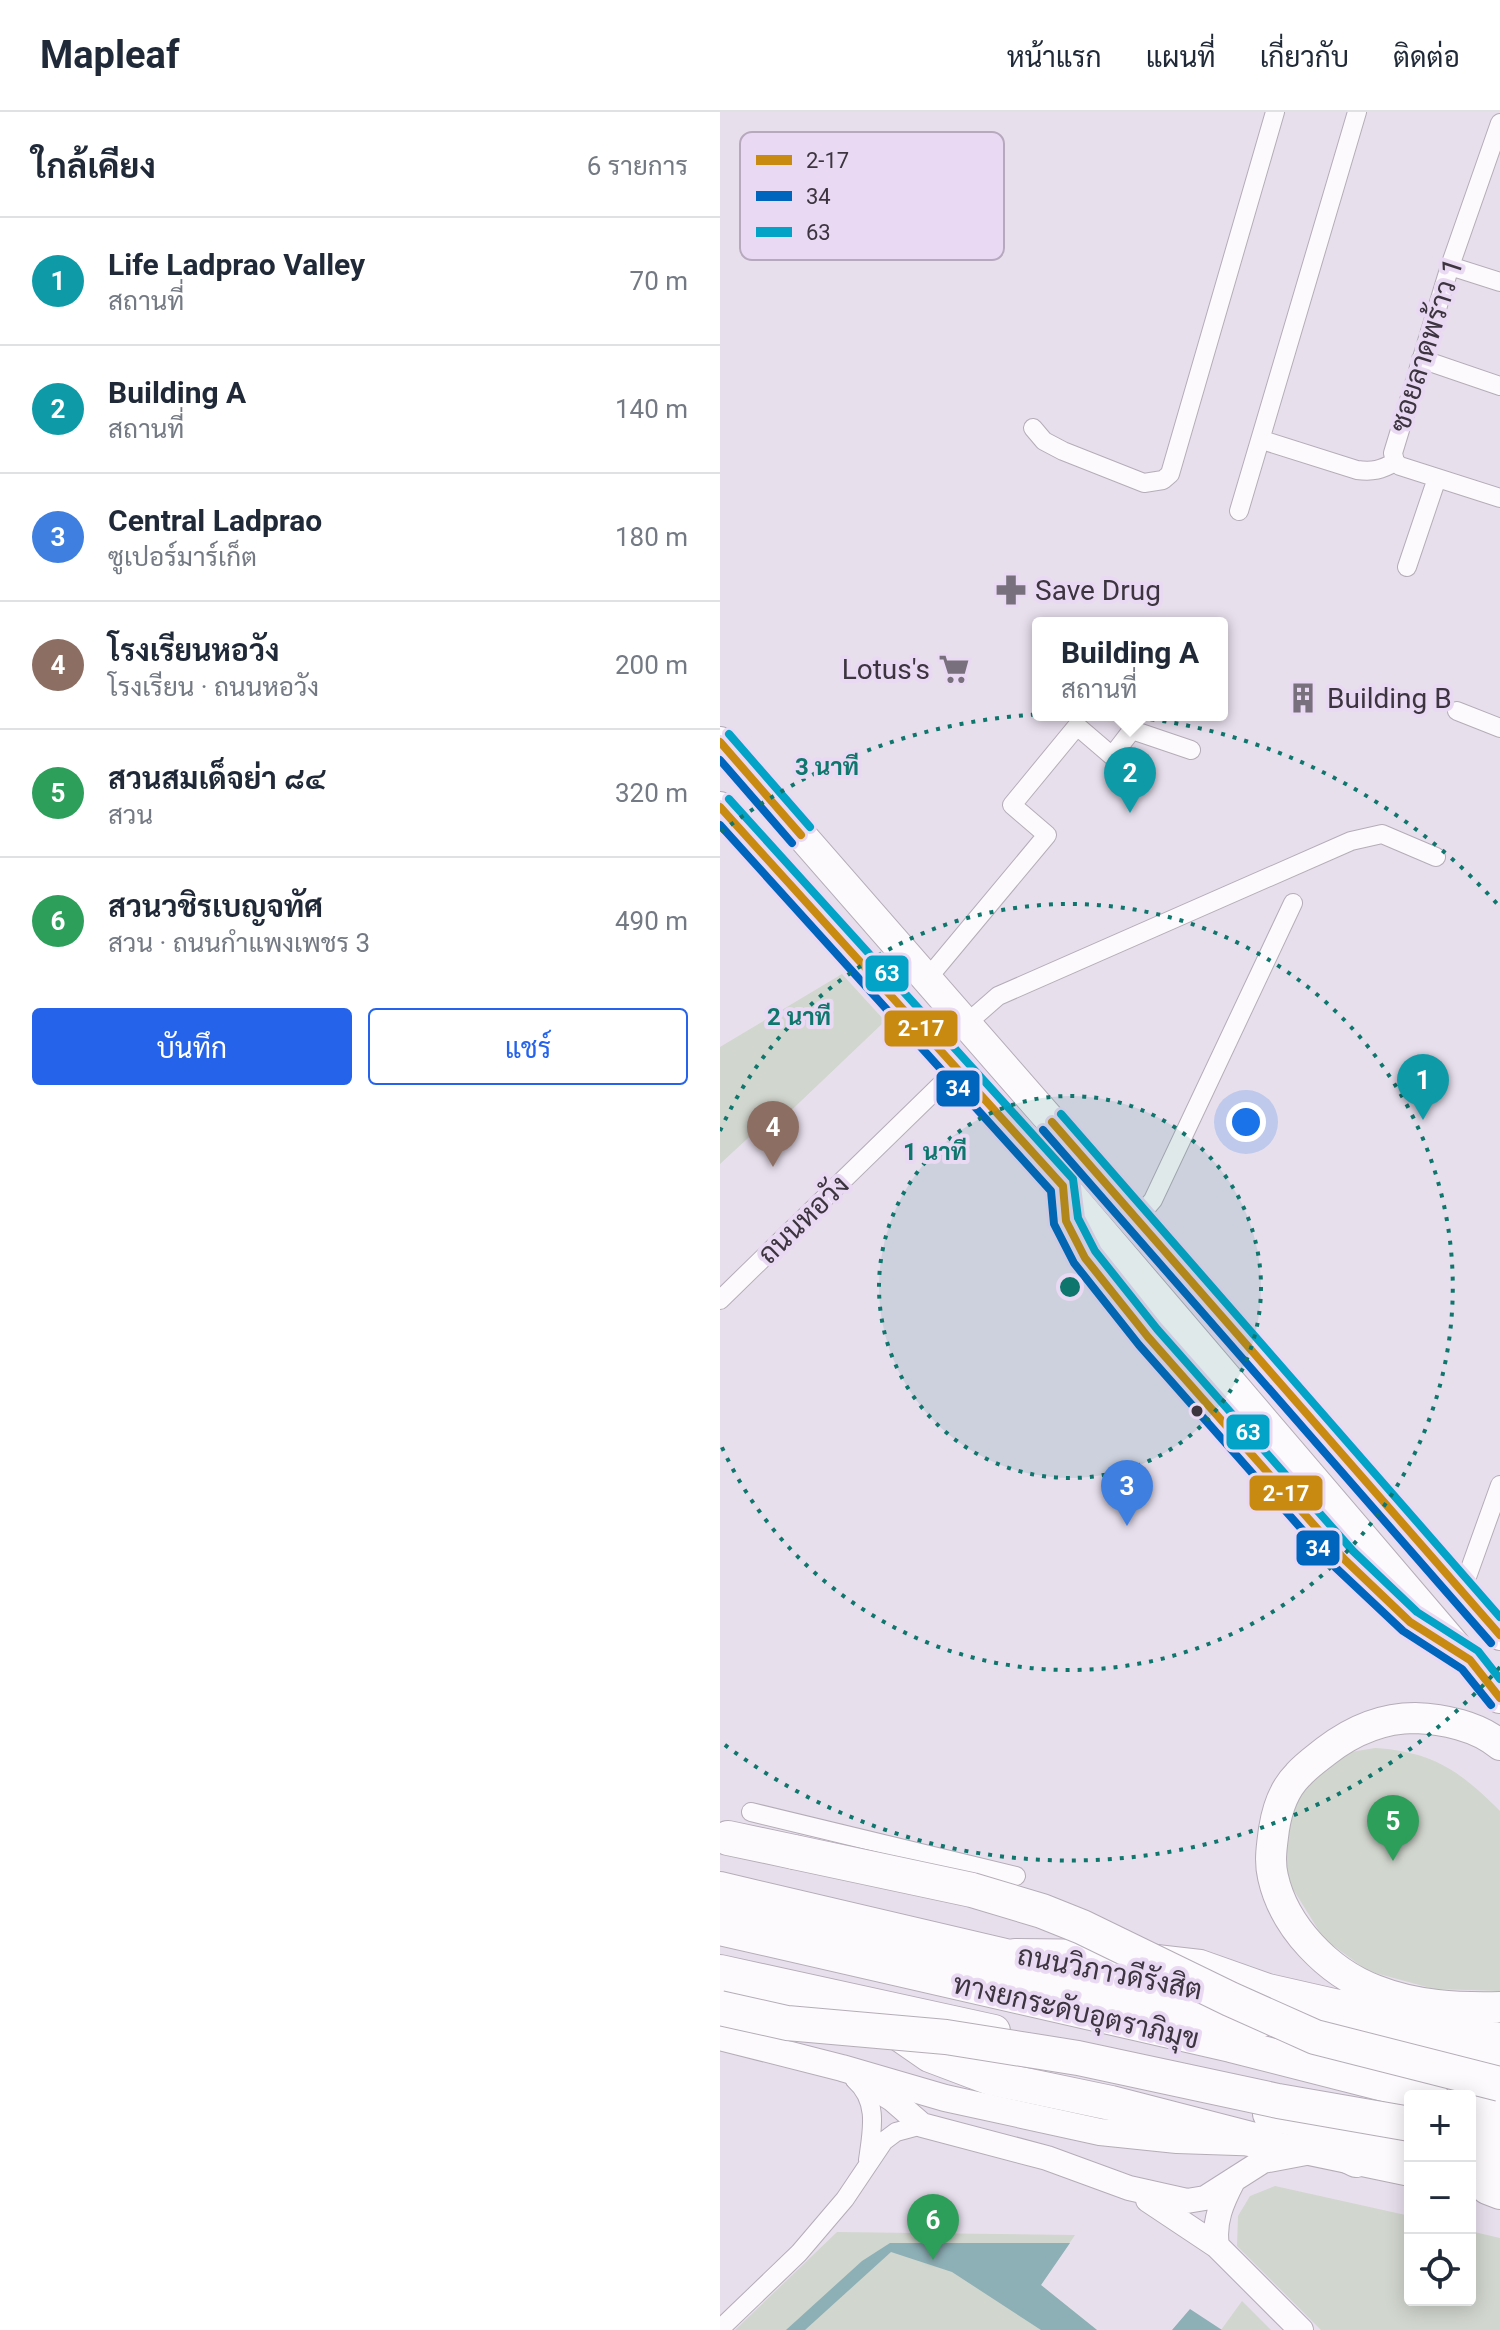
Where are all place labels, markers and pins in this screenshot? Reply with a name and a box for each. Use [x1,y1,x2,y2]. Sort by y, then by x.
pharmacy icon: Save Drug [994,573,1028,607]
place label: Save Drug [1035,574,1161,607]
supermarket icon: Lotus's [937,652,971,686]
place label: Lotus's [842,653,930,686]
building icon: Building B [1286,681,1320,715]
place label: Building B [1327,682,1452,715]
pin: 2 [1104,747,1156,813]
pin: 1 [1397,1054,1449,1120]
pin: 4 [747,1101,799,1167]
centre of rings [1056,1273,1084,1301]
unlabelled marker [1189,1403,1205,1419]
pin: 3 [1101,1460,1153,1526]
pin: 5 [1367,1795,1419,1861]
pin: 6 [907,2194,959,2260]

